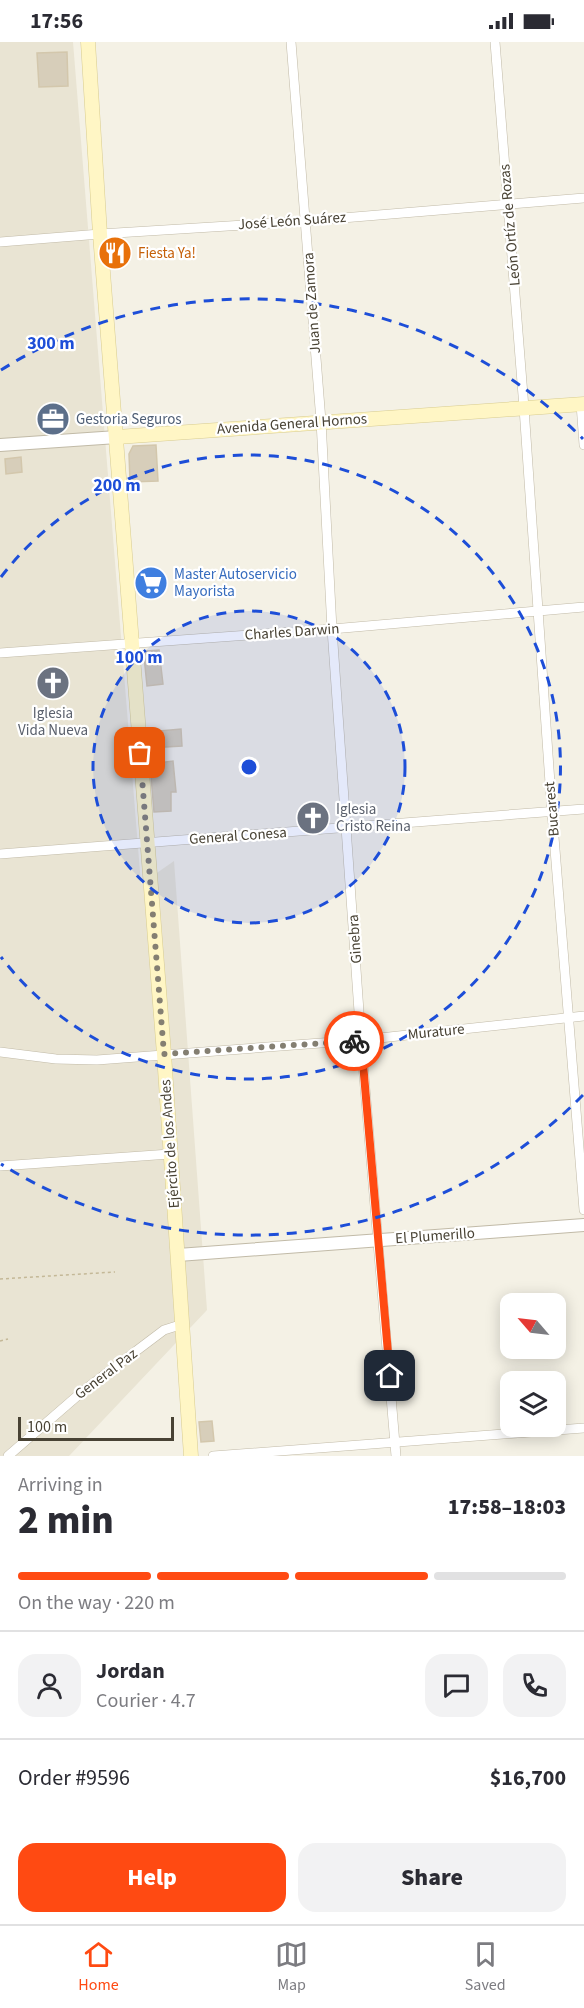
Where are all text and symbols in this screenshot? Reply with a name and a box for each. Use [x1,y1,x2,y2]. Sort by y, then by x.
text: 17:56 [30,5,83,37]
street label: León Ortíz de Rozas [494,163,526,287]
street label: José León Suárez [237,207,347,235]
restaurant icon: Fiesta Ya! [97,235,133,271]
place label: Fiesta Ya! [138,243,196,264]
street label: Juan de Zamora [298,252,326,354]
text: 300 m [27,331,75,356]
office icon: Gestoria Seguros [35,401,71,437]
street label: Avenida General Hornos [216,408,368,440]
place label: Gestoria Seguros [76,409,182,430]
text: 200 m [93,473,141,498]
place label: Master Autoservicio Mayorista [174,564,297,602]
supermarket icon: Master Autoservicio Mayorista [133,565,169,601]
street label: Charles Darwin [244,618,340,646]
text: 100 m [115,645,163,670]
church icon: Iglesia Vida Nueva [35,665,71,701]
place label: Iglesia Vida Nueva [18,703,88,741]
pin [114,727,165,778]
icon: bag [123,736,156,769]
centre of rings [239,757,259,777]
street label: Bucarest [539,781,565,837]
place label: Iglesia Cristo Reina [336,799,411,837]
church icon: Iglesia Cristo Reina [295,800,331,836]
street label: General Conesa [189,822,287,850]
street label: Ginebra [343,914,367,964]
courier [324,1011,384,1071]
street label: Murature [407,1019,465,1045]
icon: bike [338,1025,371,1058]
street label: Ejército de los Andes [155,1079,185,1209]
street label: El Plumerillo [394,1223,476,1249]
north arrow [500,1293,566,1359]
map controls [500,1293,566,1437]
street label: General Paz [70,1344,142,1404]
pin [364,1350,415,1401]
icon: home [373,1359,406,1392]
button: layers [500,1371,566,1437]
scale bar [18,1414,174,1442]
text: 100 m [27,1416,67,1438]
text: Arriving in [18,1471,103,1499]
text: 17:58–18:03 [448,1491,566,1523]
text: 2 min [18,1493,114,1549]
text: On the way · 220 m [18,1589,175,1617]
button: person [18,1654,81,1717]
button: chat [425,1654,488,1717]
button: phone [503,1654,566,1717]
text: Jordan [96,1655,165,1687]
text: Courier · 4.7 [96,1687,196,1715]
text: Order #9596 [18,1762,130,1794]
text: $16,700 [490,1762,566,1794]
button: Help [18,1843,286,1912]
button: Share [298,1843,566,1912]
tab: Home [78,1938,119,1996]
tab: Map [275,1938,308,1996]
tab: Saved [465,1938,506,1996]

